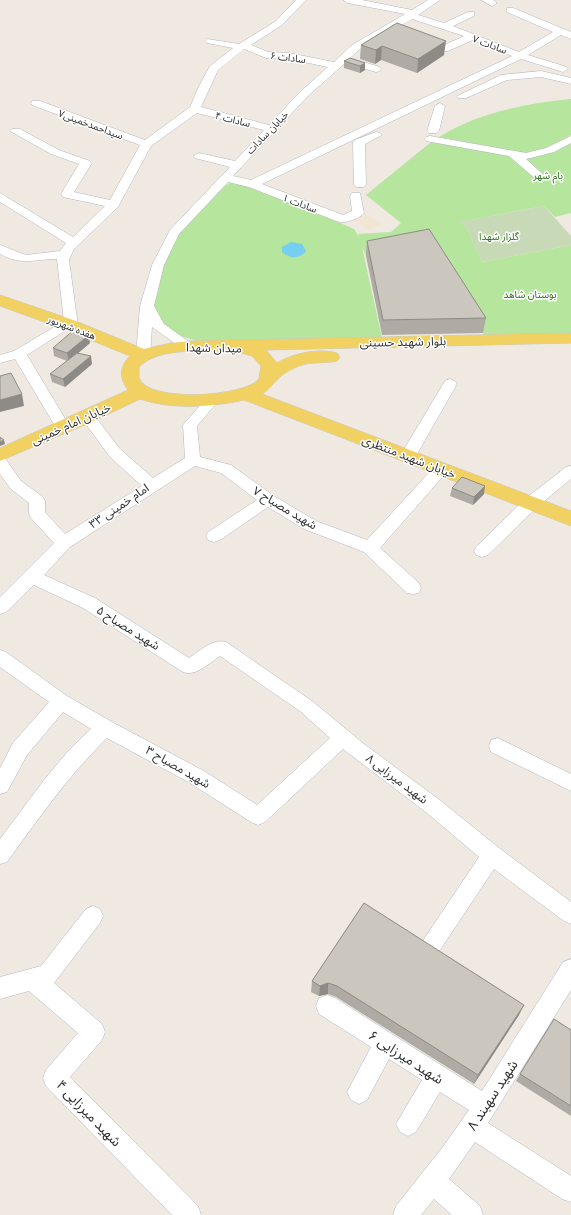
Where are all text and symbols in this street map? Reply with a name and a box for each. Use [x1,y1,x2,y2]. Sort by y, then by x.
street label: سادات ۷ [471,33,509,57]
street label: سادات ۶ [269,50,307,66]
street label: سیداحمدخمینی۷ [57,108,125,142]
street label: خیابان سادات [244,109,291,157]
street label: سادات ۴ [214,110,252,130]
park label: بام شهر [532,170,563,184]
street label: سادات ۱ [281,192,319,216]
park label: گلزار شهدا [479,231,520,243]
park label: بوستان شاهد [504,289,557,301]
street label: هفده شهریور [45,313,98,343]
street label: بلوار شهید حسینی [360,334,446,350]
street label: میدان شهدا [186,341,242,356]
street label: خیابان امام خمینی [29,400,114,450]
street label: خیابان شهید منتظری [360,433,458,481]
street label: امام خمینی ۳۳ [86,481,153,533]
street label: شهید مصباح ۷ [250,483,319,534]
street label: شهید مصباح ۵ [93,603,162,655]
street label: شهید مصباح ۳ [142,743,213,793]
street label: شهید میرزایی ۸ [363,751,431,807]
street label: شهید میرزایی ۶ [365,1027,446,1088]
street label: شهید سهبند ۸ [463,1057,521,1134]
street label: شهید میرزایی ۴ [53,1076,125,1150]

